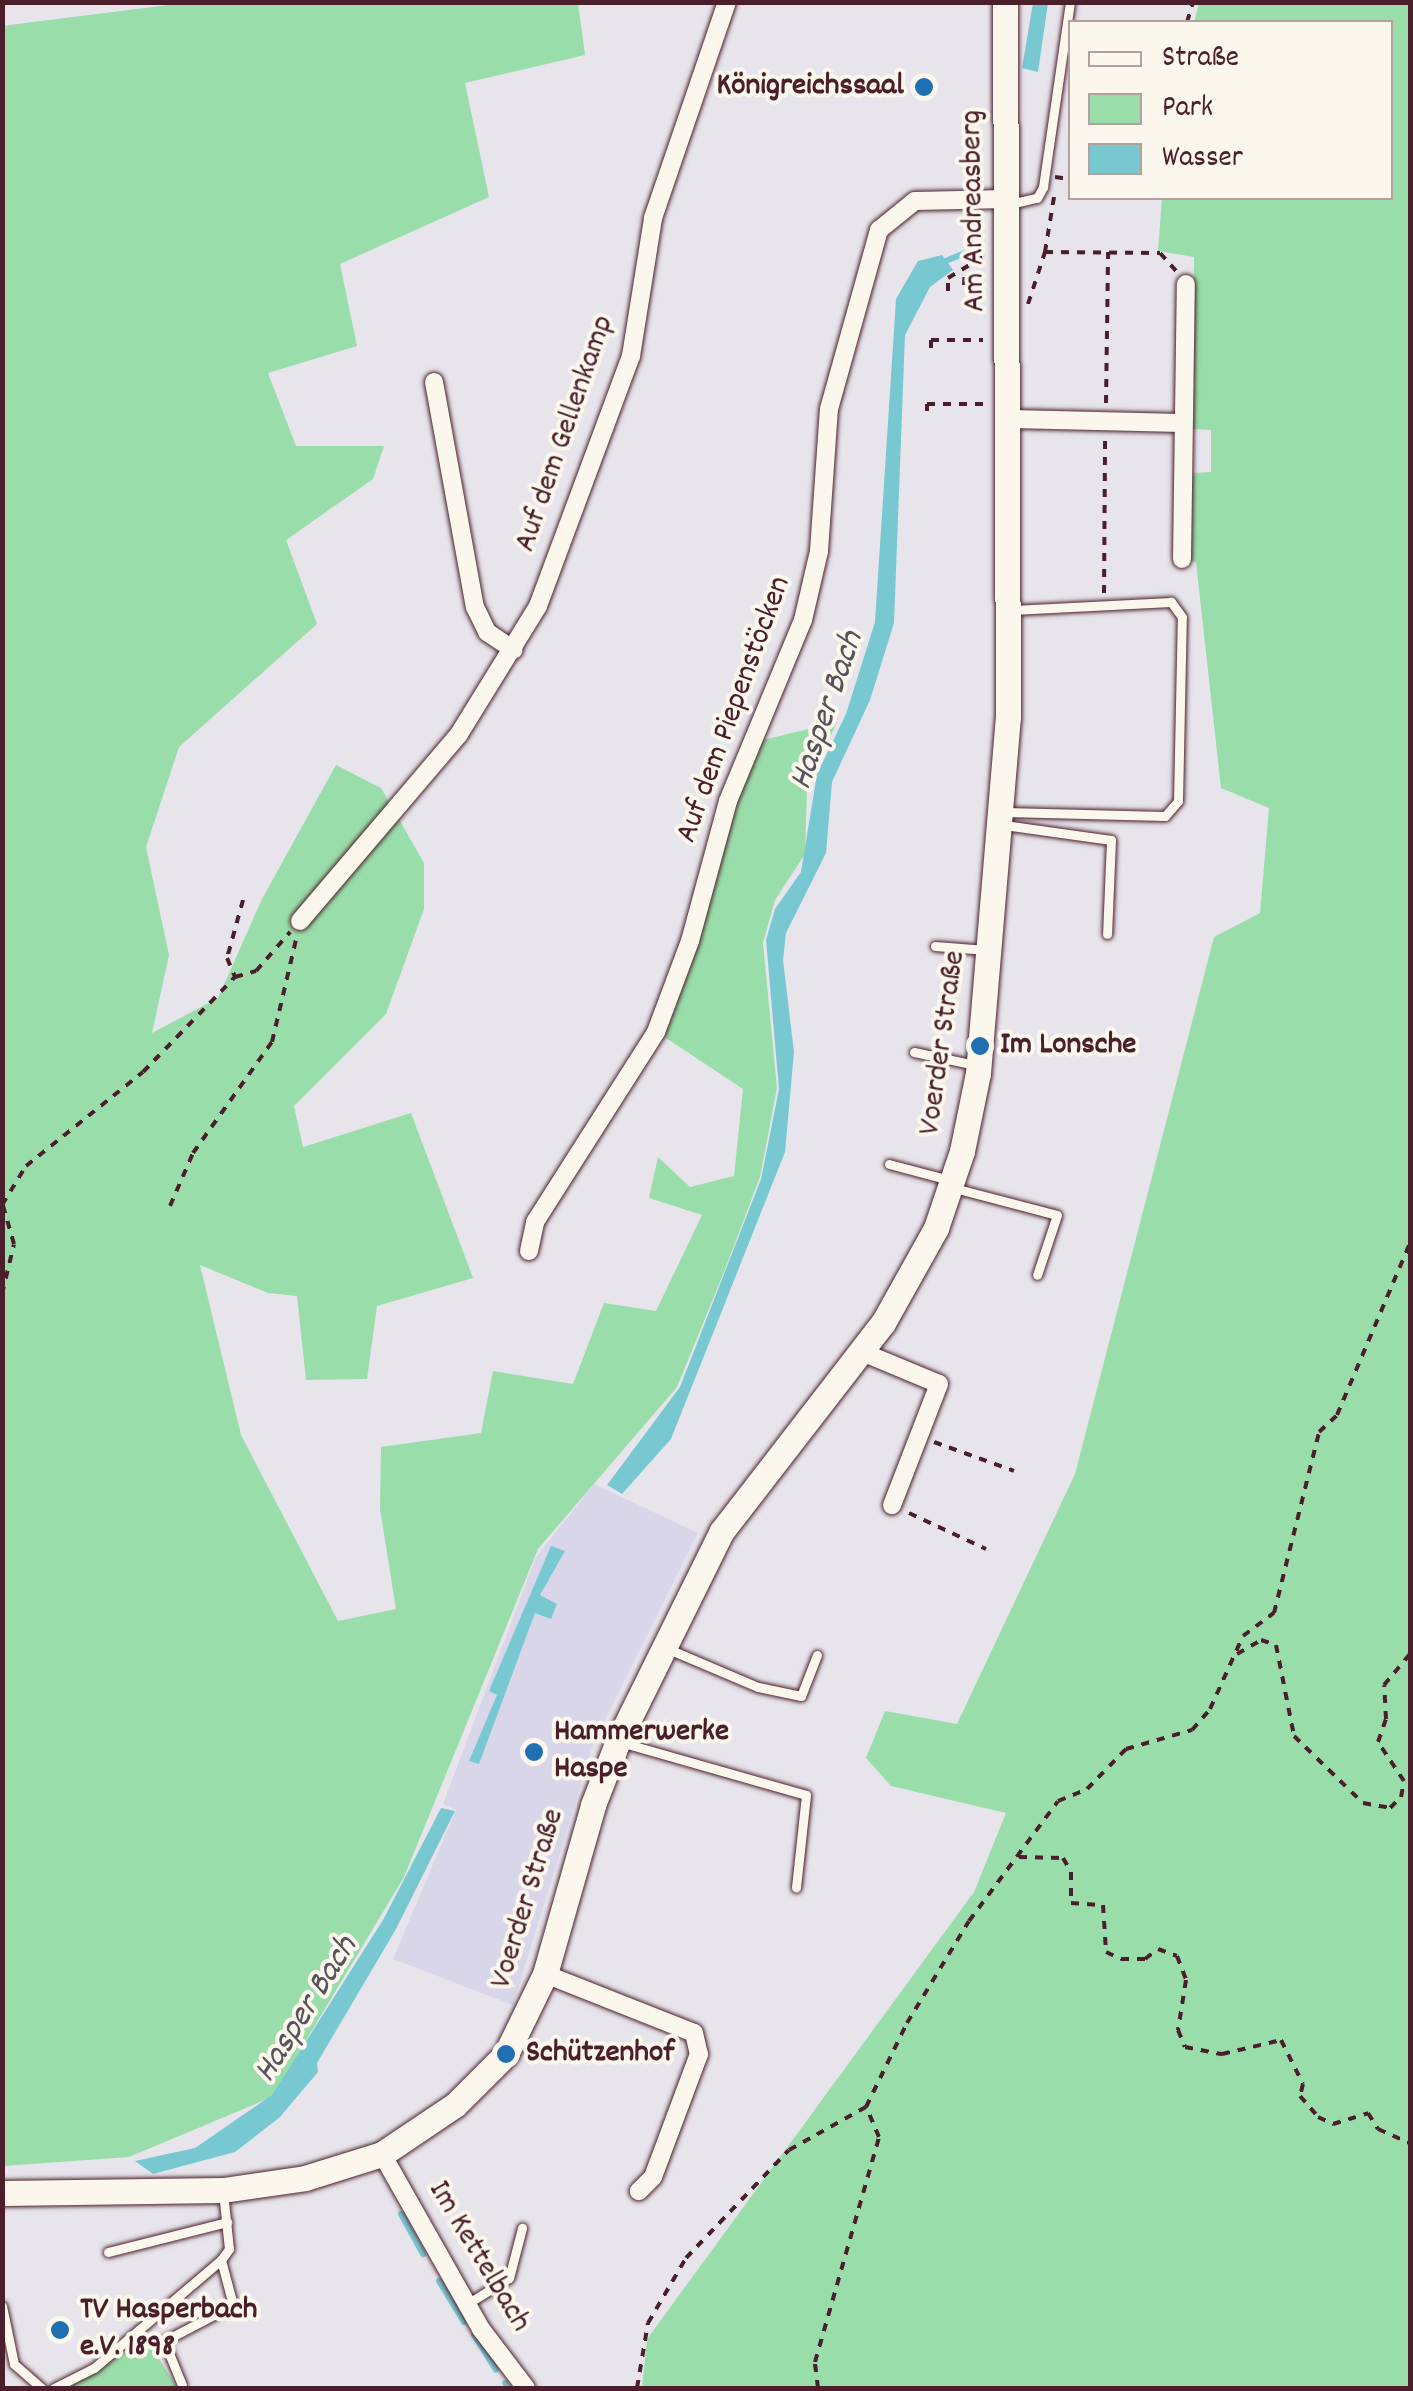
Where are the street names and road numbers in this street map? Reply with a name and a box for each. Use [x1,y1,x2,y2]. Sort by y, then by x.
street label: Am Andreasberg [954,110,996,312]
street label: Auf dem Gellenkamp [508,311,624,557]
street label: Auf dem Piepenstöcken [669,572,801,848]
street label: Voerder Straße [912,948,976,1138]
street label: Voerder Straße [483,1804,575,1994]
street label: Im Kettelbach [418,2174,538,2340]

